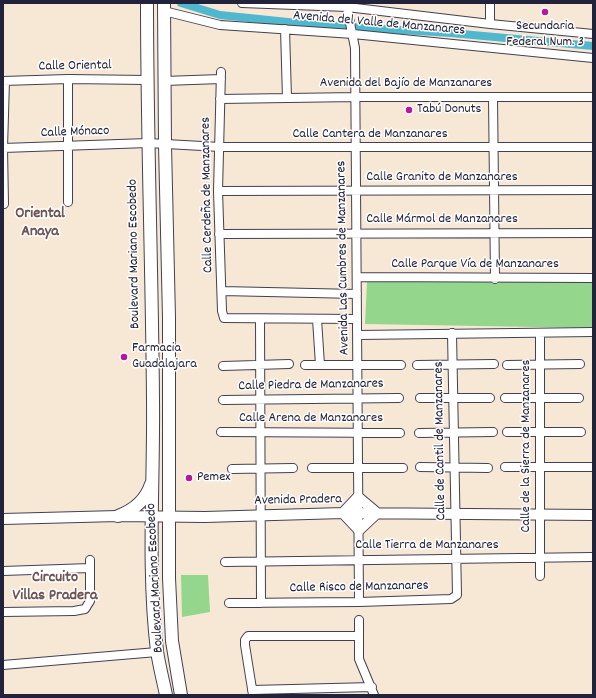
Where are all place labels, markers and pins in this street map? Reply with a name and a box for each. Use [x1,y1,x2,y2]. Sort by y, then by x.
marker: Secundaria Federal Num. 3 [540,7,550,17]
place label: Secundaria Federal Num. 3 [506,19,584,52]
place label: Tabú Donuts [417,102,481,118]
marker: Tabú Donuts [404,105,414,115]
place label: Farmacia Guadalajara [132,341,197,374]
marker: Farmacia Guadalajara [119,352,129,362]
place label: Pemex [197,470,230,486]
marker: Pemex [184,473,194,483]

